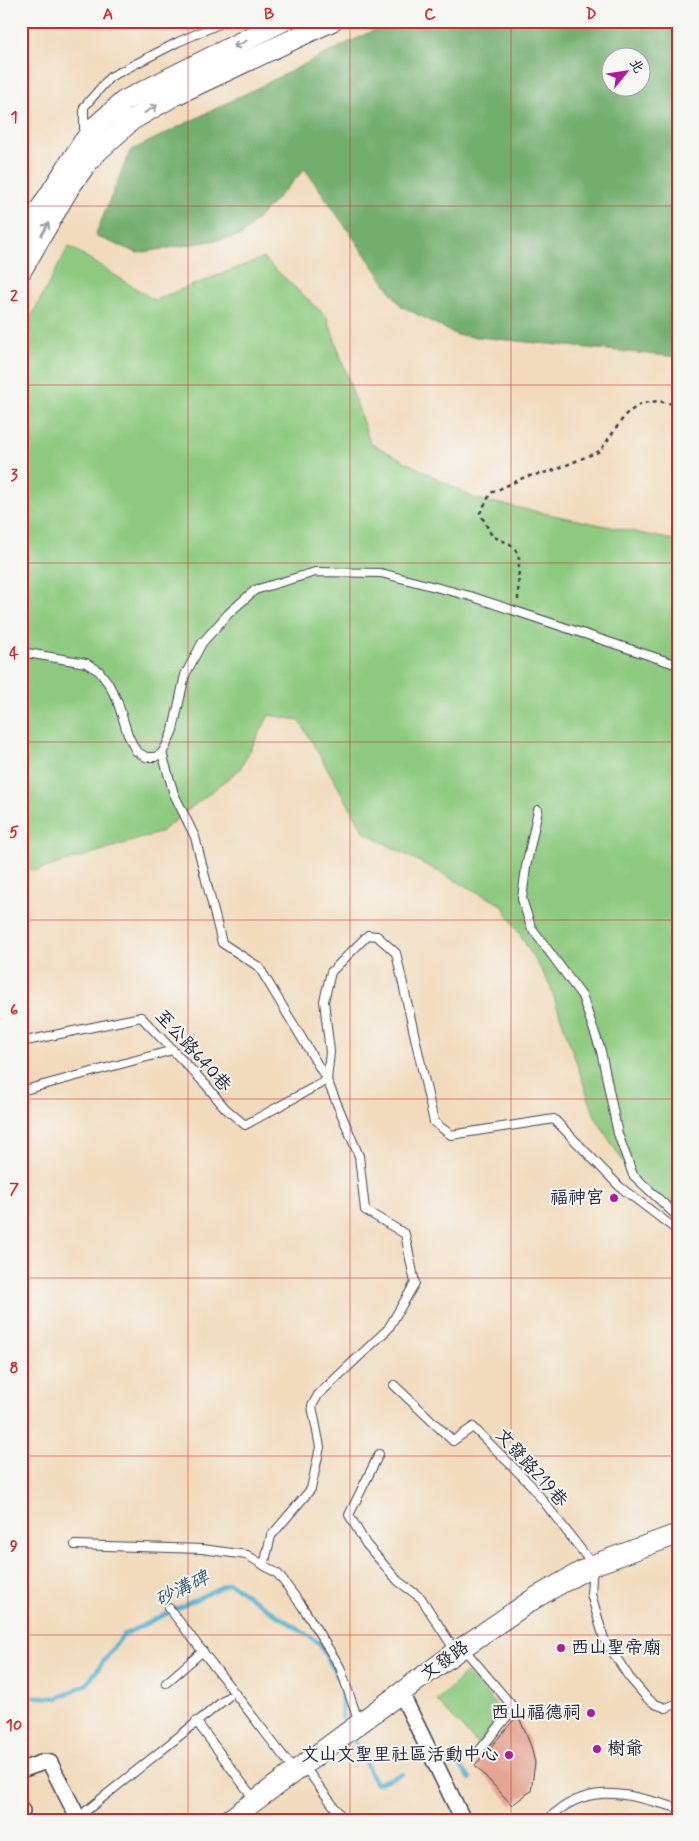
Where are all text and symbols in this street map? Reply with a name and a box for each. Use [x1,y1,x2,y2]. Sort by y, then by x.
text: A [103,4,113,25]
text: B [264,4,274,25]
text: C [424,4,436,25]
text: D [585,4,597,25]
one-way arrow [233,40,248,49]
north arrow [602,48,652,98]
text: 北 [625,55,648,77]
one-way arrow [144,103,158,113]
text: 1 [10,107,18,128]
one-way arrow [41,222,51,236]
text: 2 [10,286,18,307]
text: 3 [10,465,18,486]
text: 4 [9,643,19,664]
text: 5 [9,822,19,843]
text: 6 [10,1000,18,1021]
street label: 至公路640巷 [150,1005,236,1097]
text: 7 [9,1179,19,1200]
place label: 福神宮 [550,1186,604,1210]
marker: 福神宮 [608,1192,620,1204]
text: 8 [9,1358,19,1379]
street label: 文發路219巷 [489,1424,573,1512]
text: 9 [10,1536,18,1557]
water label: 砂溝碑 [151,1564,215,1613]
street label: 文發路 [416,1635,474,1687]
place label: 西山聖帝廟 [571,1636,661,1660]
marker: 西山聖帝廟 [555,1642,567,1654]
place label: 西山福德祠 [491,1701,581,1725]
marker: 西山福德祠 [585,1707,597,1719]
text: 10 [6,1715,22,1736]
place label: 樹爺 [607,1737,643,1761]
place label: 文山文聖里社區活動中心 [301,1743,499,1767]
marker: 樹爺 [591,1743,603,1755]
marker: 文山文聖里社區活動中心 [503,1749,515,1761]

